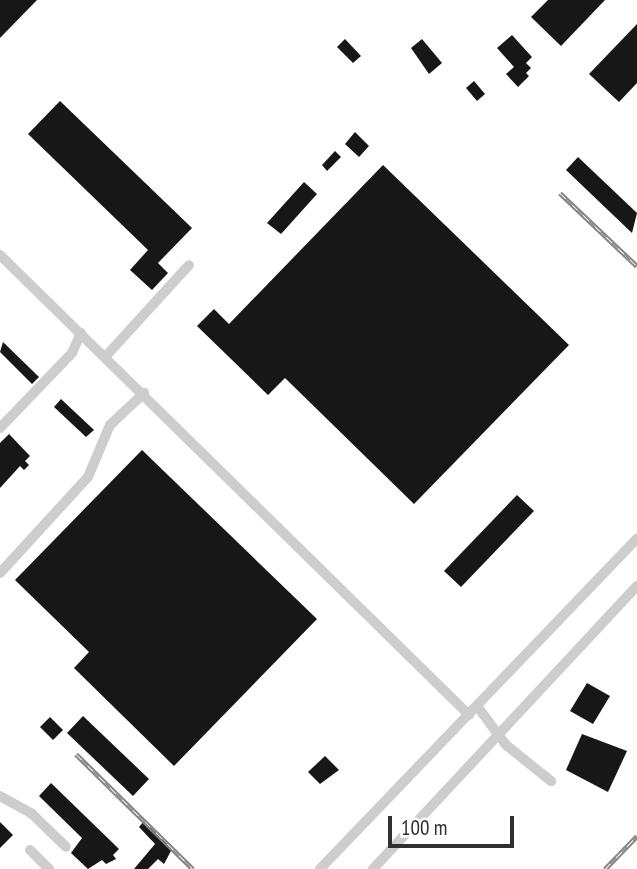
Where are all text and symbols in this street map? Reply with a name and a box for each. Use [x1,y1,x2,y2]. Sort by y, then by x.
scale bar [392,802,518,846]
text: 100 m [401,814,447,841]

